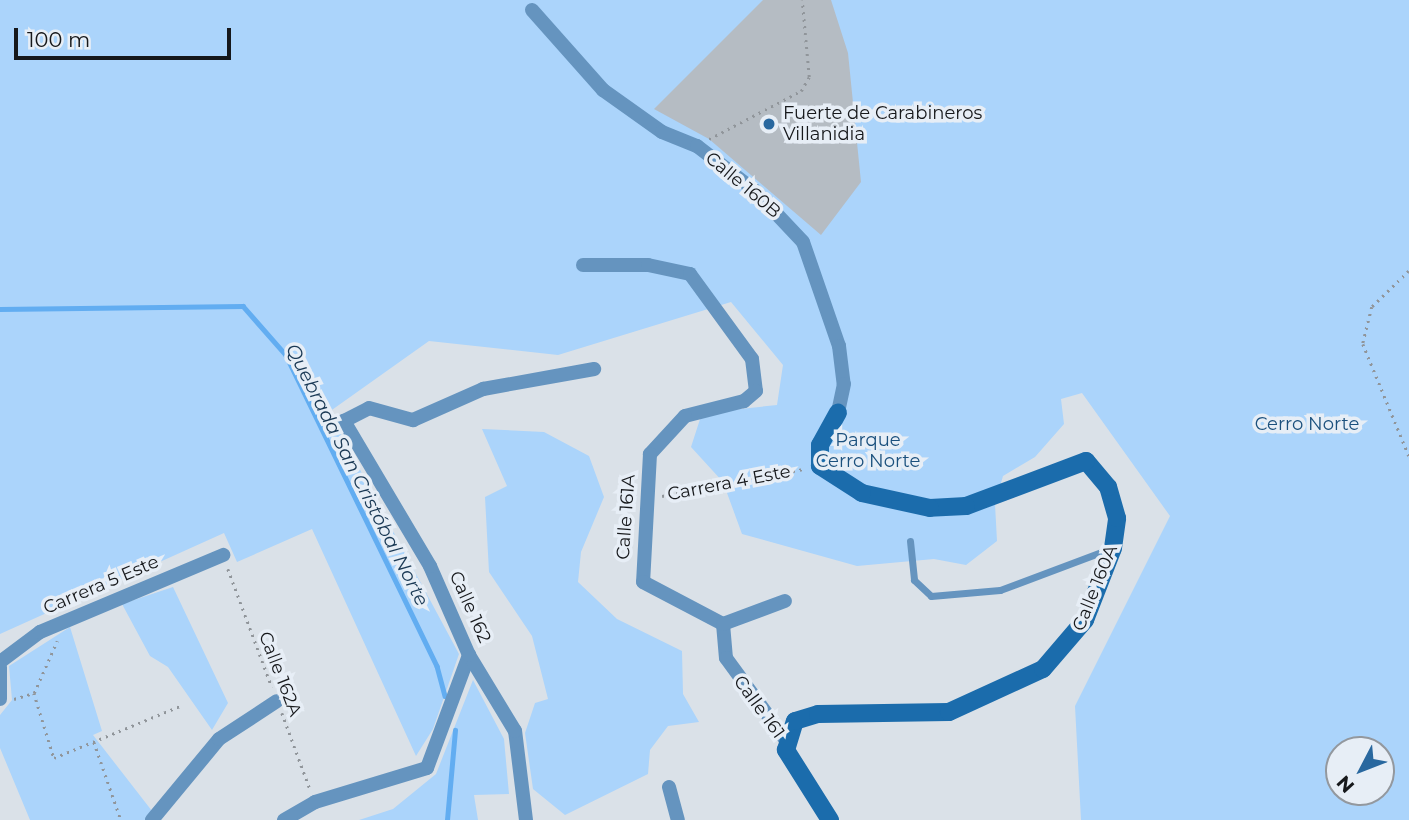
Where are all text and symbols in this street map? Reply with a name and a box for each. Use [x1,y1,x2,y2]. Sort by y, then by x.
scale bar [18,14,234,58]
text: 100 m [27,27,90,52]
place label: Fuerte de Carabineros Villanidia [783,103,982,146]
marker: Fuerte de Carabineros Villanidia [761,116,777,132]
street label: Calle 160B [701,147,785,223]
water label: Quebrada San Cristóbal Norte [281,340,433,610]
park label: Cerro Norte [1255,413,1359,435]
park label: Parque Cerro Norte [816,430,920,472]
street label: Carrera 4 Este [666,460,792,506]
street label: Calle 161A [612,474,640,560]
street label: Calle 160A [1068,542,1122,634]
street label: Carrera 5 Este [40,551,162,619]
street label: Calle 162 [445,568,495,646]
street label: Calle 162A [254,629,306,719]
street label: Calle 161 [729,671,789,743]
north arrow [1325,736,1395,806]
text: N [1332,771,1359,797]

